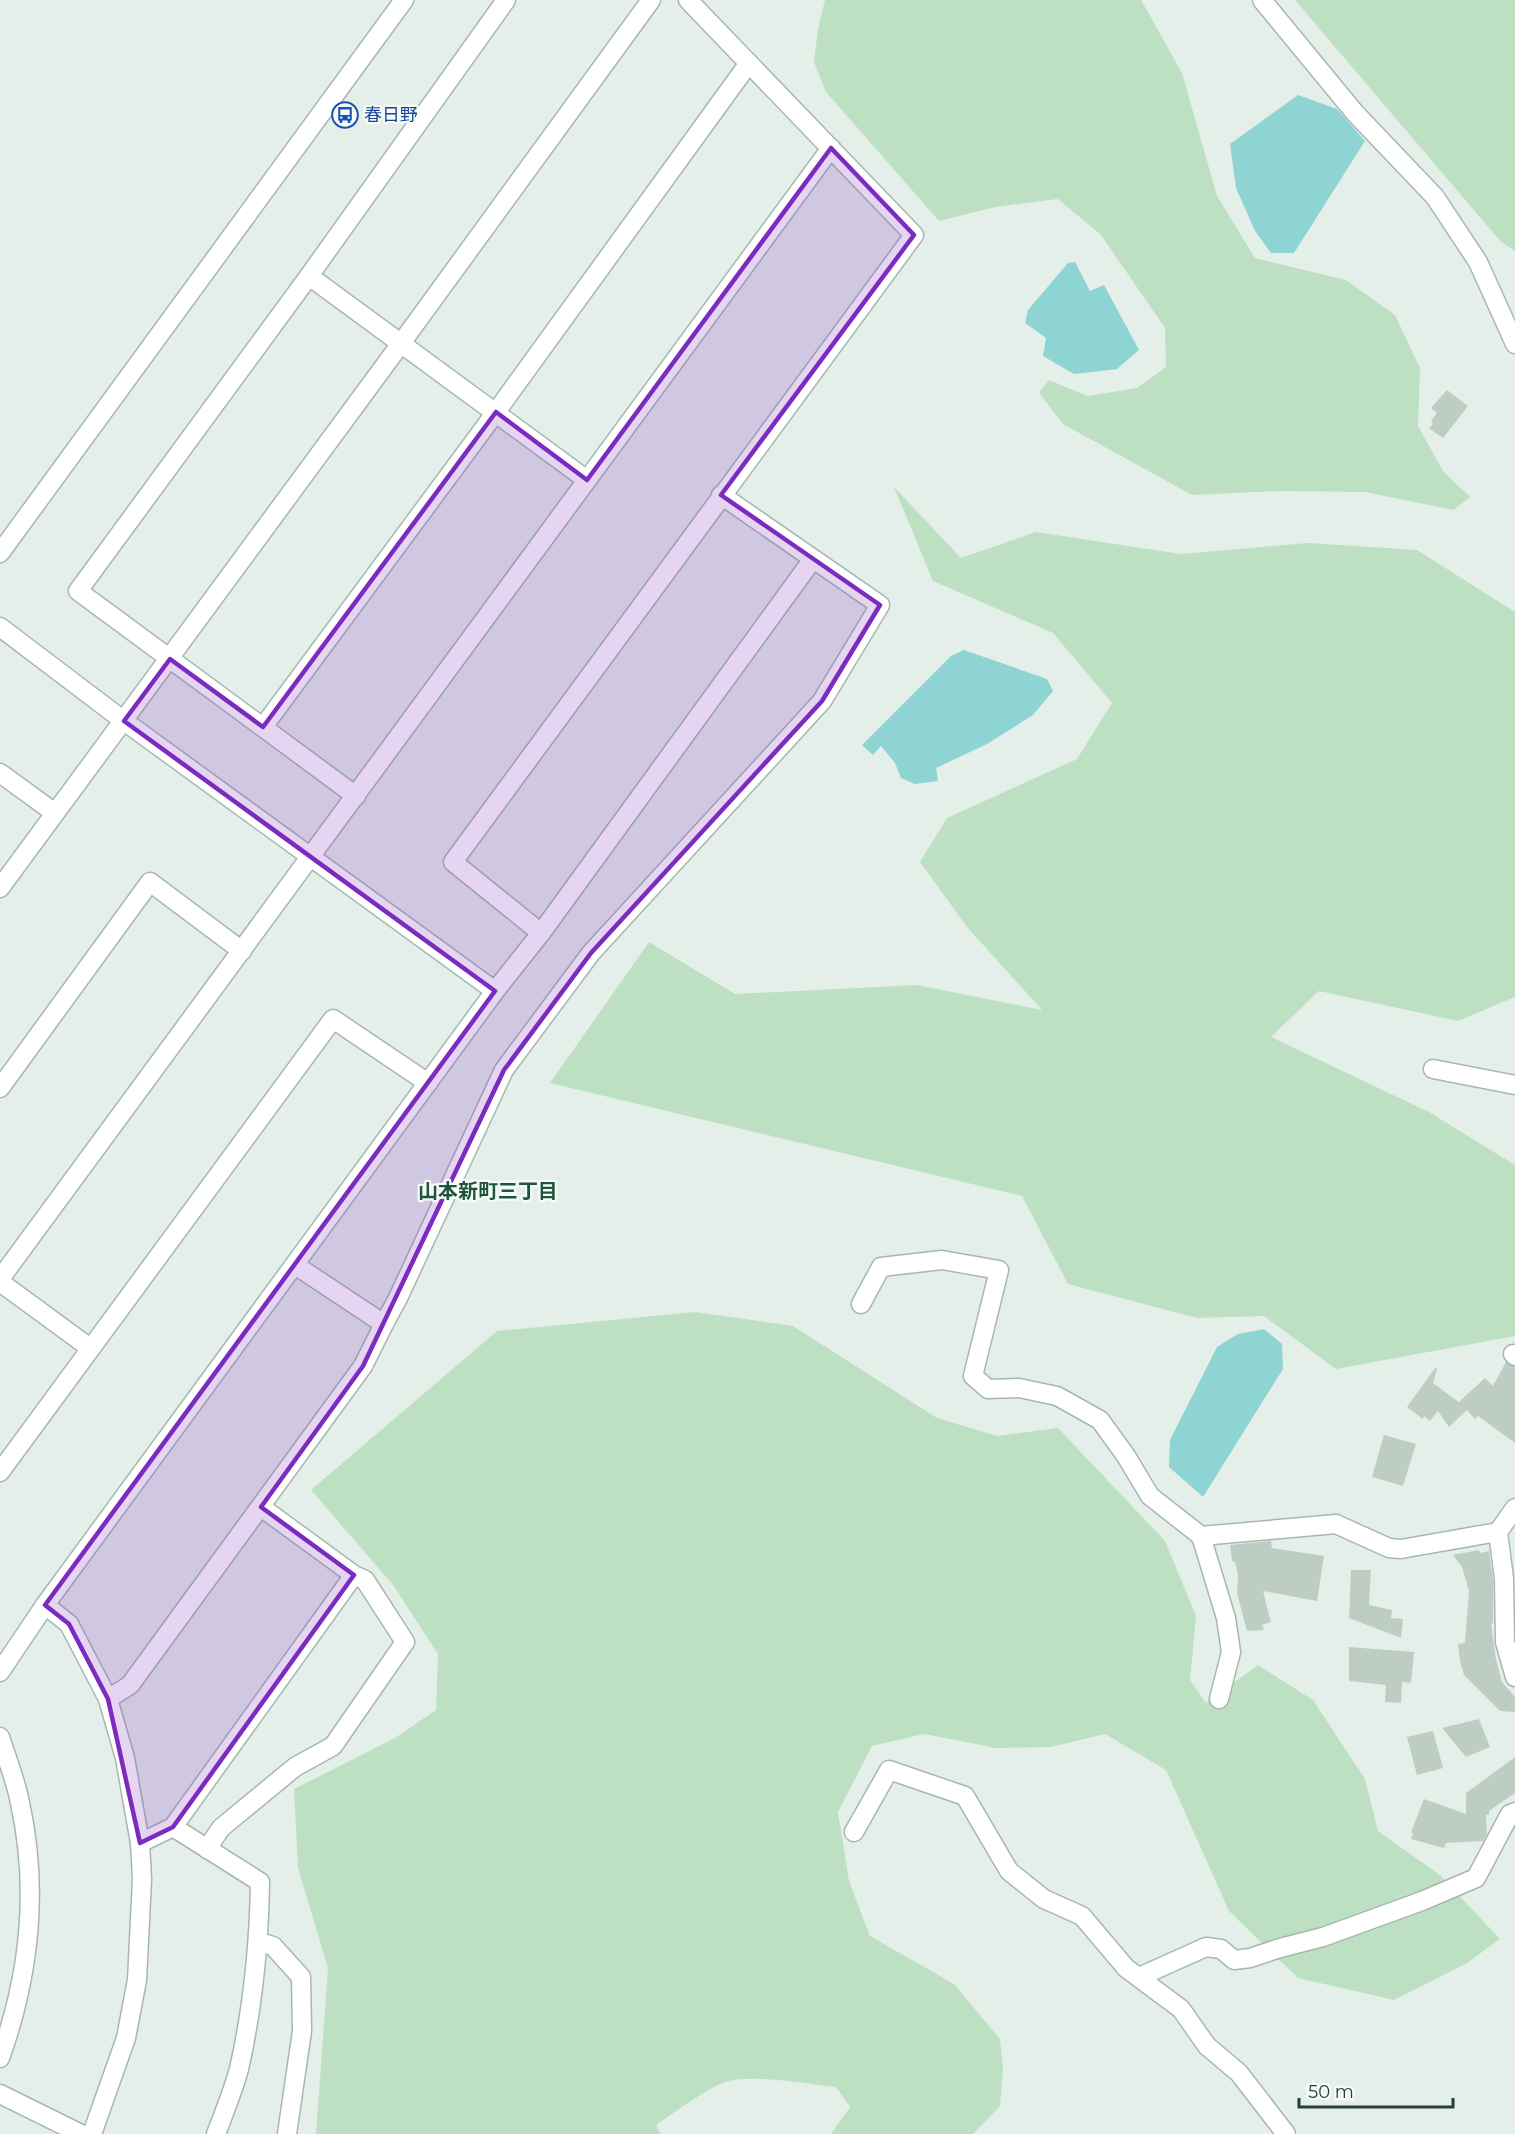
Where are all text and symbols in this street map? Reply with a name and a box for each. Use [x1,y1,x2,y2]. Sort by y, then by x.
bus stop icon: 春日野 [330,100,360,130]
place label: 春日野 [364,104,418,126]
district label: 山本新町三丁目 [418,1179,558,1203]
scale bar [1299,2071,1454,2109]
text: 50 m [1308,2081,1354,2103]

